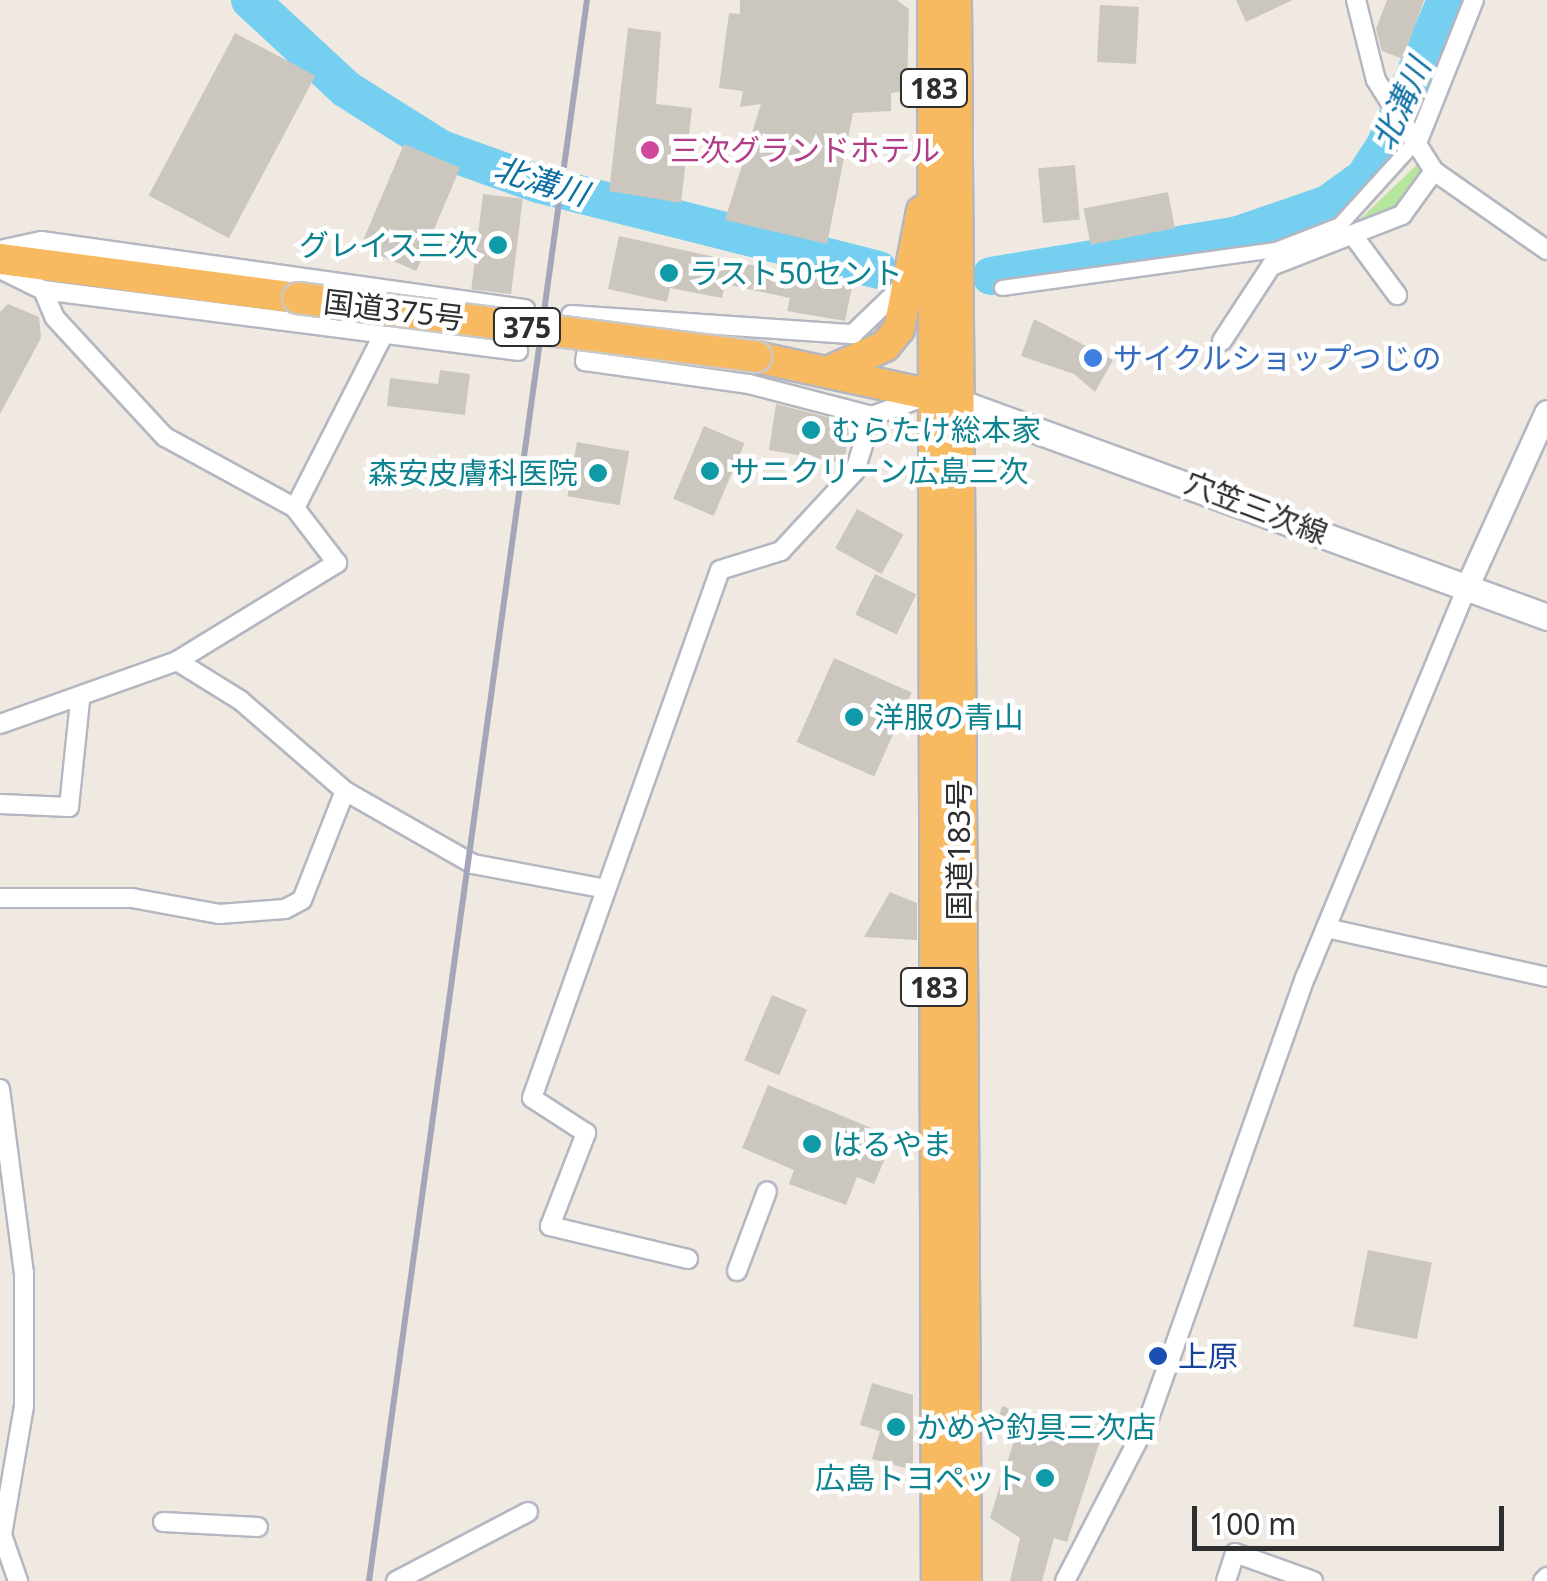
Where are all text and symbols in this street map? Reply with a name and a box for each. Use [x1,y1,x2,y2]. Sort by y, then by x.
water label: 北溝川 [1364,52,1438,156]
road number: 183 [899,65,969,111]
place label: 三次グランドホテル [670,132,940,168]
marker: 三次グランドホテル [639,139,661,161]
water label: 北溝川 [489,149,593,213]
place label: グレイス三次 [298,227,478,263]
marker: グレイス三次 [487,234,509,256]
place label: ラスト50セント [689,255,903,291]
marker: ラスト50セント [658,262,680,284]
street label: 国道375号 [322,284,466,336]
road number: 375 [492,304,562,350]
place label: サイクルショップつじの [1113,340,1443,376]
marker: サイクルショップつじの [1082,347,1104,369]
place label: むらたけ総本家 [831,412,1041,448]
marker: むらたけ総本家 [800,419,822,441]
place label: サニクリーン広島三次 [730,453,1030,489]
place label: 森安皮膚科医院 [368,455,578,491]
marker: サニクリーン広島三次 [699,460,721,482]
marker: 森安皮膚科医院 [587,462,609,484]
street label: 穴笠三次線 [1180,464,1332,552]
place label: 洋服の青山 [874,699,1024,735]
marker: 洋服の青山 [843,706,865,728]
street label: 国道183号 [941,779,977,921]
road number: 183 [899,964,969,1010]
place label: はるやま [832,1126,952,1162]
marker: はるやま [801,1133,823,1155]
place label: 上原 [1178,1338,1238,1374]
marker: 上原 [1147,1345,1169,1367]
place label: かめや釣具三次店 [916,1409,1156,1445]
marker: かめや釣具三次店 [885,1416,907,1438]
place label: 広島トヨペット [815,1460,1025,1496]
marker: 広島トヨペット [1034,1467,1056,1489]
scale bar [1197,1486,1510,1548]
text: 100 m [1209,1503,1296,1544]

